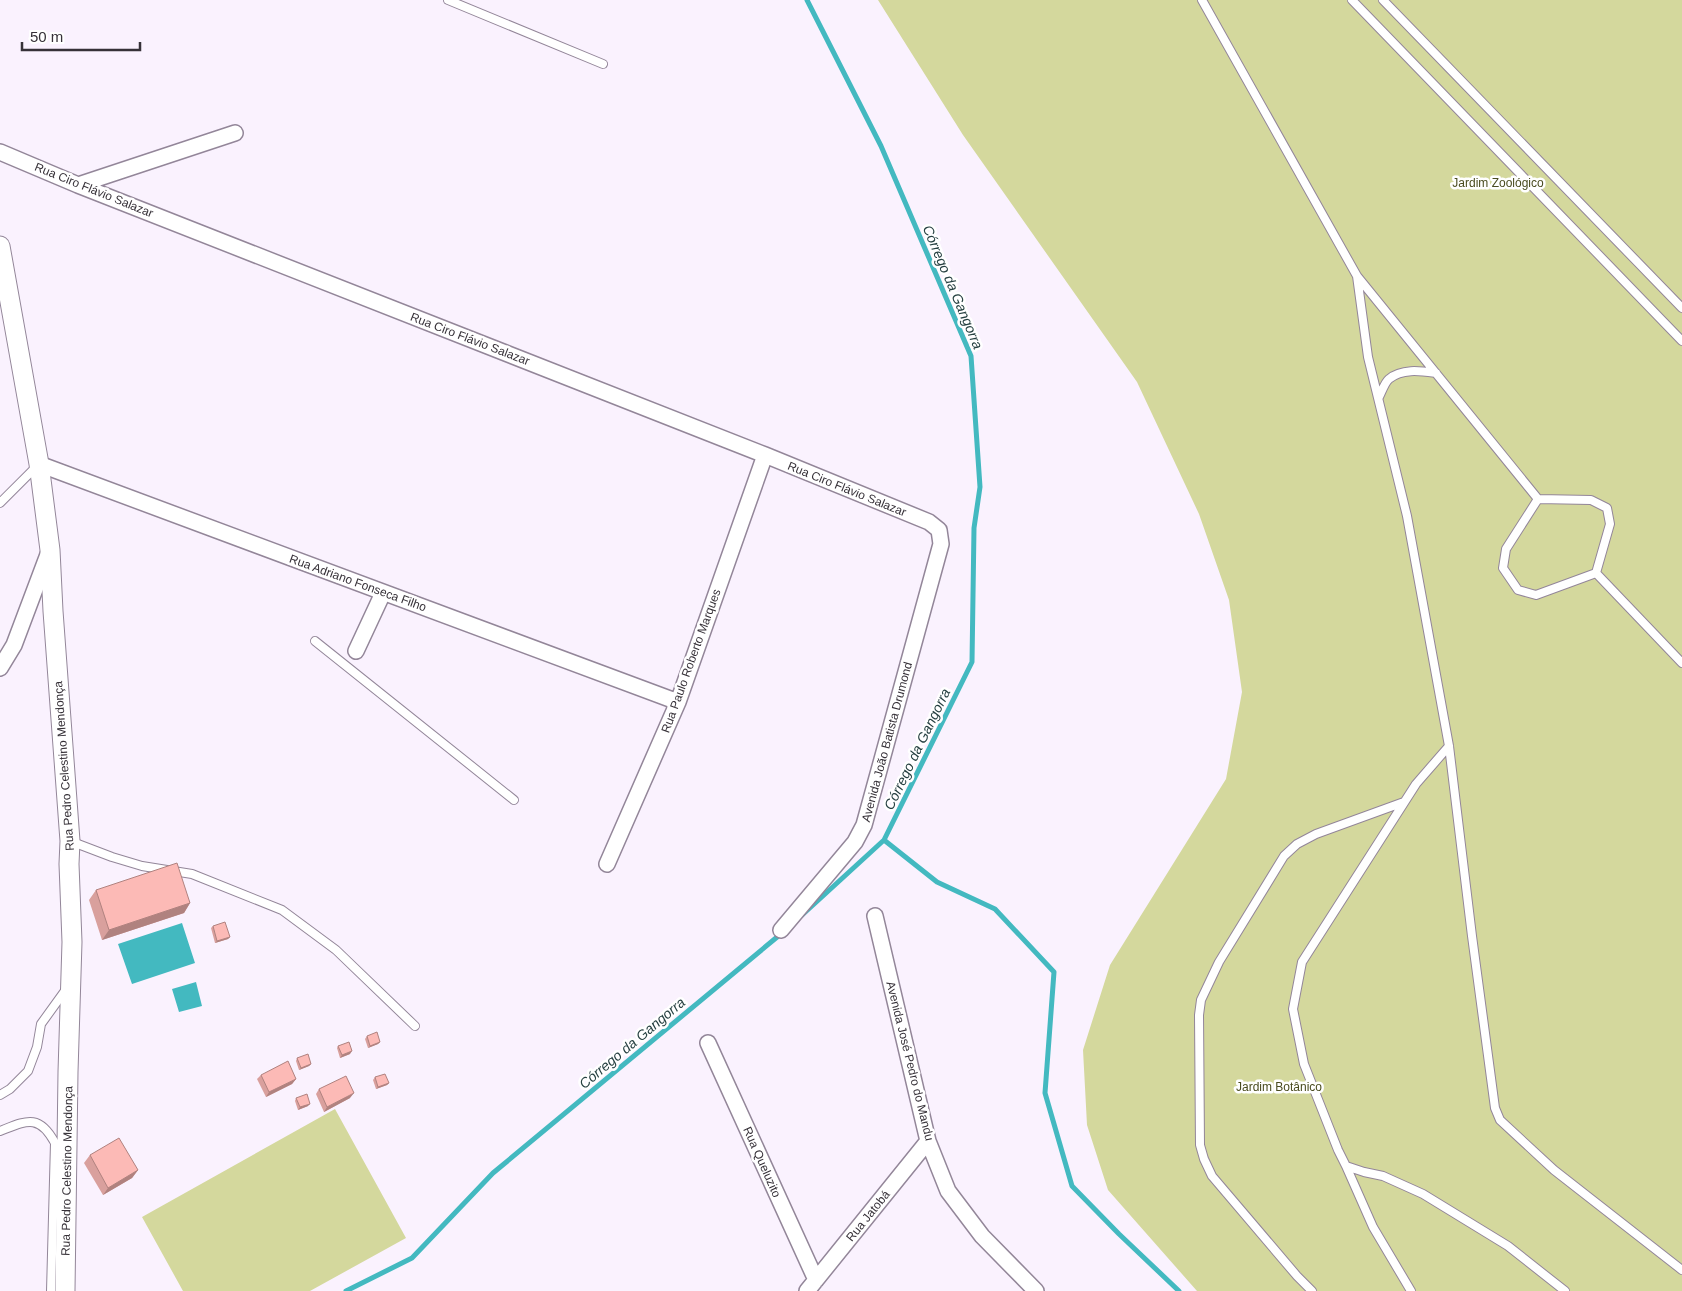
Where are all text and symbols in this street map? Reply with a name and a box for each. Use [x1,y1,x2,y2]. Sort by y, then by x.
scale bar [22,20,140,52]
text: 50 m [30,28,63,45]
street label: Rua Ciro Flávio Salazar [33,160,155,220]
park label: Jardim Zoológico [1452,176,1544,190]
water label: Córrego da Gangorra [920,223,986,352]
street label: Rua Ciro Flávio Salazar [408,310,532,368]
street label: Rua Ciro Flávio Salazar [786,459,908,519]
street label: Rua Adriano Fonseca Filho [288,552,429,614]
street label: Rua Paulo Roberto Marques [658,587,724,735]
street label: Avenida João Batista Drumond [859,660,915,824]
street label: Rua Pedro Celestino Mendonça [51,680,77,851]
water label: Córrego da Gangorra [881,685,953,812]
street label: Avenida José Pedro do Mandu [883,980,937,1142]
water label: Córrego da Gangorra [576,994,688,1092]
park label: Jardim Botânico [1236,1080,1322,1094]
street label: Rua Pedro Celestino Mendonça [59,1086,75,1256]
street label: Rua Queluzito [740,1124,784,1200]
street label: Rua Jatobá [843,1187,893,1244]

